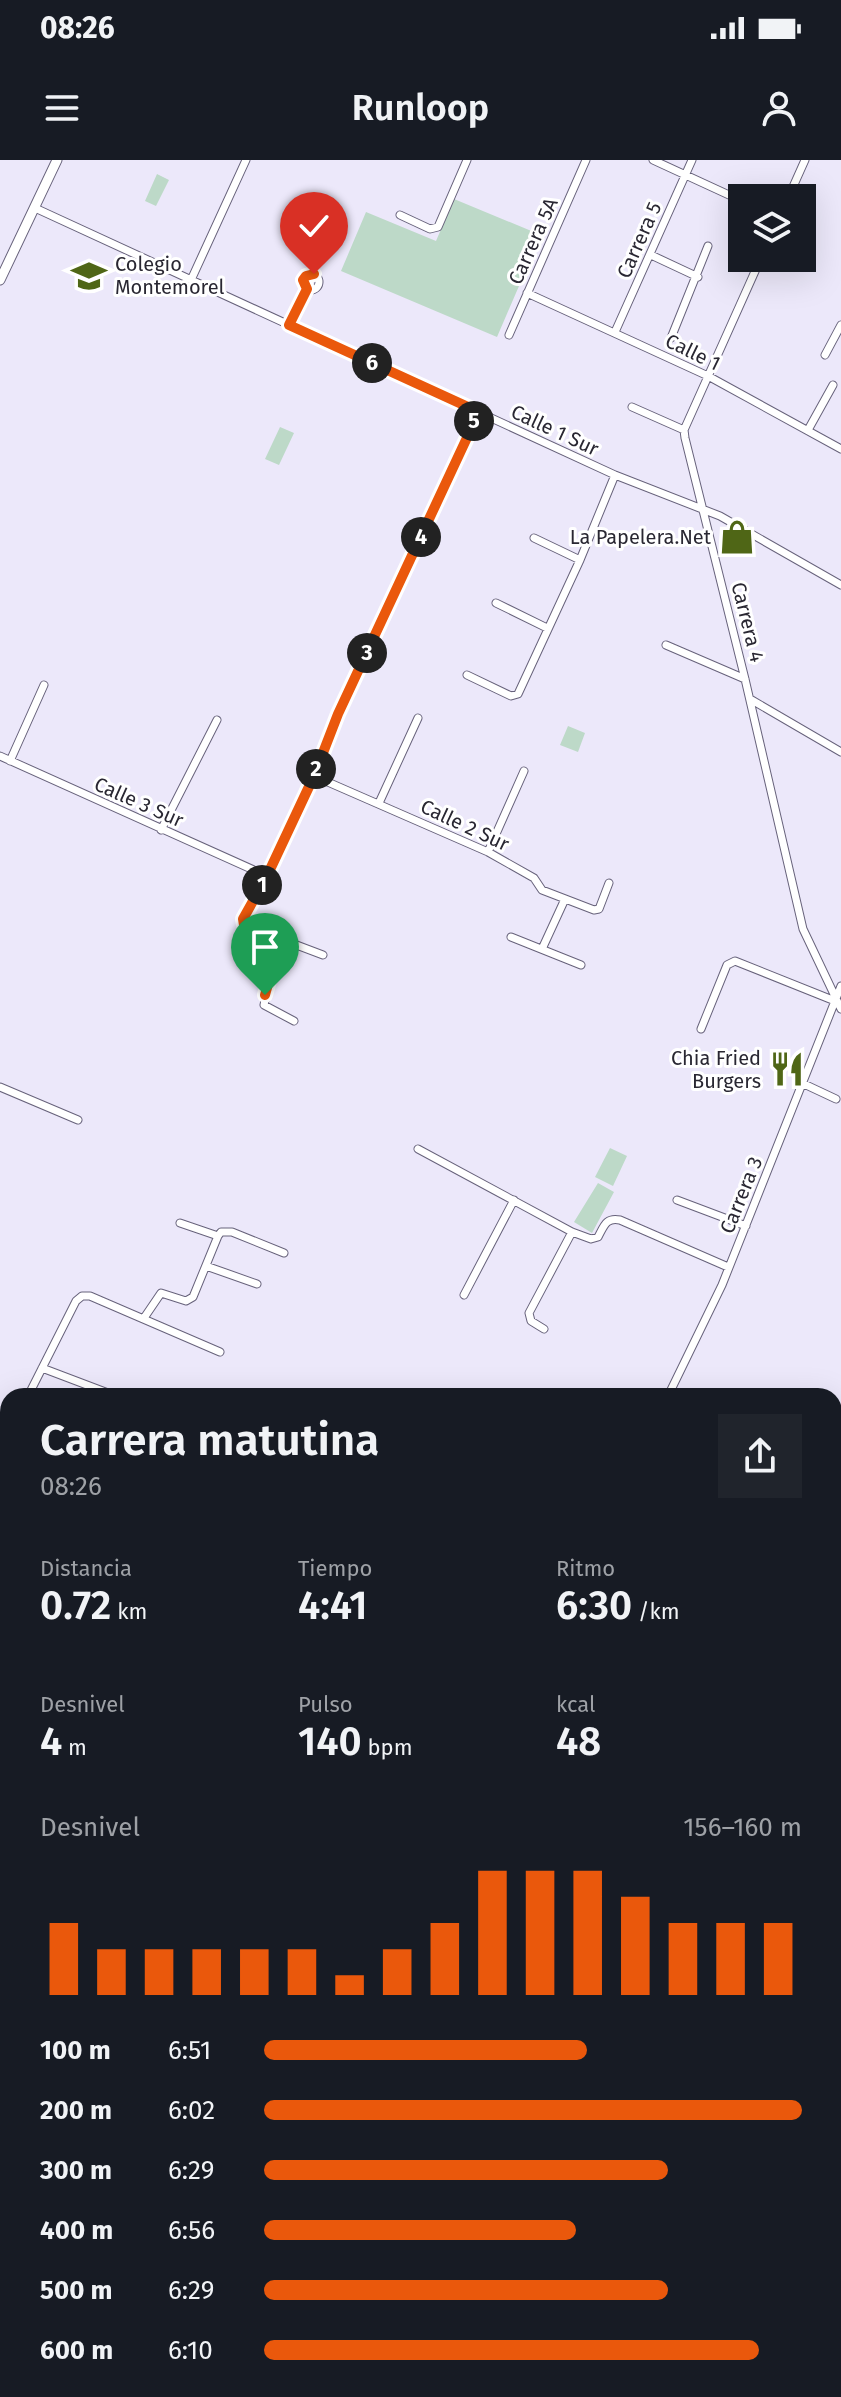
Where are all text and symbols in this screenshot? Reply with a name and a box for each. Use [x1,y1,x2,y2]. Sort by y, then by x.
text: 08:26 [40,10,115,46]
icon: menu [40,86,84,130]
text: Runloop [352,86,489,130]
icon: person [757,86,801,130]
map controls [728,184,816,272]
button: layers [728,184,816,272]
pin [280,192,348,274]
street label: Carrera 5A [503,193,563,288]
street label: Carrera 5 [612,198,666,282]
icon: check [292,204,336,248]
place label: Colegio Montemorel [115,252,225,299]
school or university icon: Colegio Montemorel [70,257,108,295]
street label: Calle 1 [662,328,724,376]
pin: 6 [352,343,392,383]
text: 6 [366,349,378,376]
street label: Calle 1 Sur [507,399,603,461]
pin: 5 [454,401,494,441]
text: 5 [468,407,480,434]
pin: 4 [401,517,441,557]
shop icon: La Papelera.Net [718,518,756,556]
text: 4 [415,523,427,550]
place label: La Papelera.Net [570,525,712,549]
street label: Carrera 4 [727,580,770,665]
pin: 3 [347,633,387,673]
text: 3 [361,639,373,666]
pin: 2 [296,749,336,789]
text: 2 [310,755,322,782]
street label: Calle 3 Sur [91,772,188,832]
street label: Calle 2 Sur [417,794,513,856]
pin: 1 [242,865,282,905]
text: 1 [257,871,267,898]
pin [231,913,299,995]
icon: arrive [243,925,287,969]
place label: Chia Fried Burgers [671,1046,761,1093]
restaurant icon: Chia Fried Burgers [768,1050,806,1088]
street label: Carrera 3 [715,1153,767,1237]
text: Carrera matutina [40,1414,379,1467]
button: share [718,1414,802,1498]
text: 08:26 [40,1471,102,1502]
text: Distancia [40,1555,132,1582]
text: Tiempo [298,1555,372,1582]
text: Ritmo [556,1555,615,1582]
text: 0.72 [40,1582,111,1630]
text: 4:41 [298,1582,367,1630]
text: 6:30 [556,1582,632,1630]
text: km [111,1598,147,1625]
text: /km [632,1598,680,1625]
text: Desnivel [40,1691,125,1718]
text: Pulso [298,1691,353,1718]
text: kcal [556,1691,596,1718]
text: 4 [40,1718,62,1766]
text: 140 [298,1718,362,1766]
text: 48 [556,1718,601,1766]
text: m [62,1734,87,1761]
text: bpm [362,1734,413,1761]
text: Desnivel [40,1812,140,1843]
text: 156–160 m [683,1812,802,1843]
text: 100 m [40,2035,111,2066]
text: 6:51 [168,2035,211,2066]
text: 200 m [40,2095,112,2126]
text: 6:02 [168,2095,215,2126]
text: 300 m [40,2155,112,2186]
text: 6:29 [168,2155,214,2186]
text: 400 m [40,2215,113,2246]
text: 6:56 [168,2215,215,2246]
text: 500 m [40,2275,113,2306]
text: 6:29 [168,2275,214,2306]
text: 600 m [40,2335,113,2366]
text: 6:10 [168,2335,213,2366]

